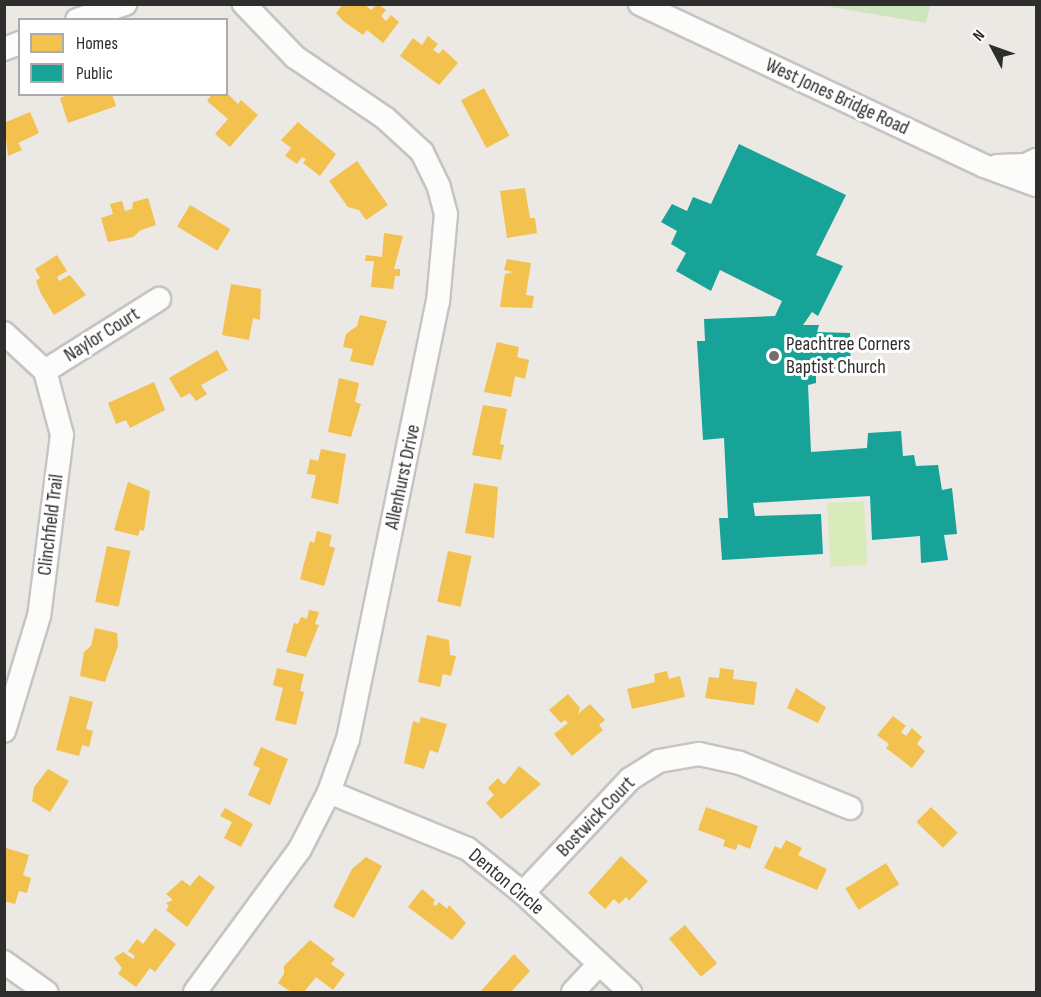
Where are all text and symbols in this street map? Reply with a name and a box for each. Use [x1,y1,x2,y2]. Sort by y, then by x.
legend [18,18,228,96]
north arrow [963,18,1023,78]
text: N [969,26,989,45]
text: Homes [76,33,118,54]
street label: West Jones Bridge Road [761,53,913,141]
text: Public [76,63,113,84]
street label: Naylor Court [60,302,144,368]
place label: Peachtree Corners Baptist Church [786,332,910,379]
marker: Peachtree Corners Baptist Church [767,349,781,363]
street label: Allenhurst Drive [380,422,426,532]
street label: Clinchfield Trail [33,473,69,577]
street label: Bostwick Court [552,772,640,862]
street label: Denton Circle [463,844,549,920]

